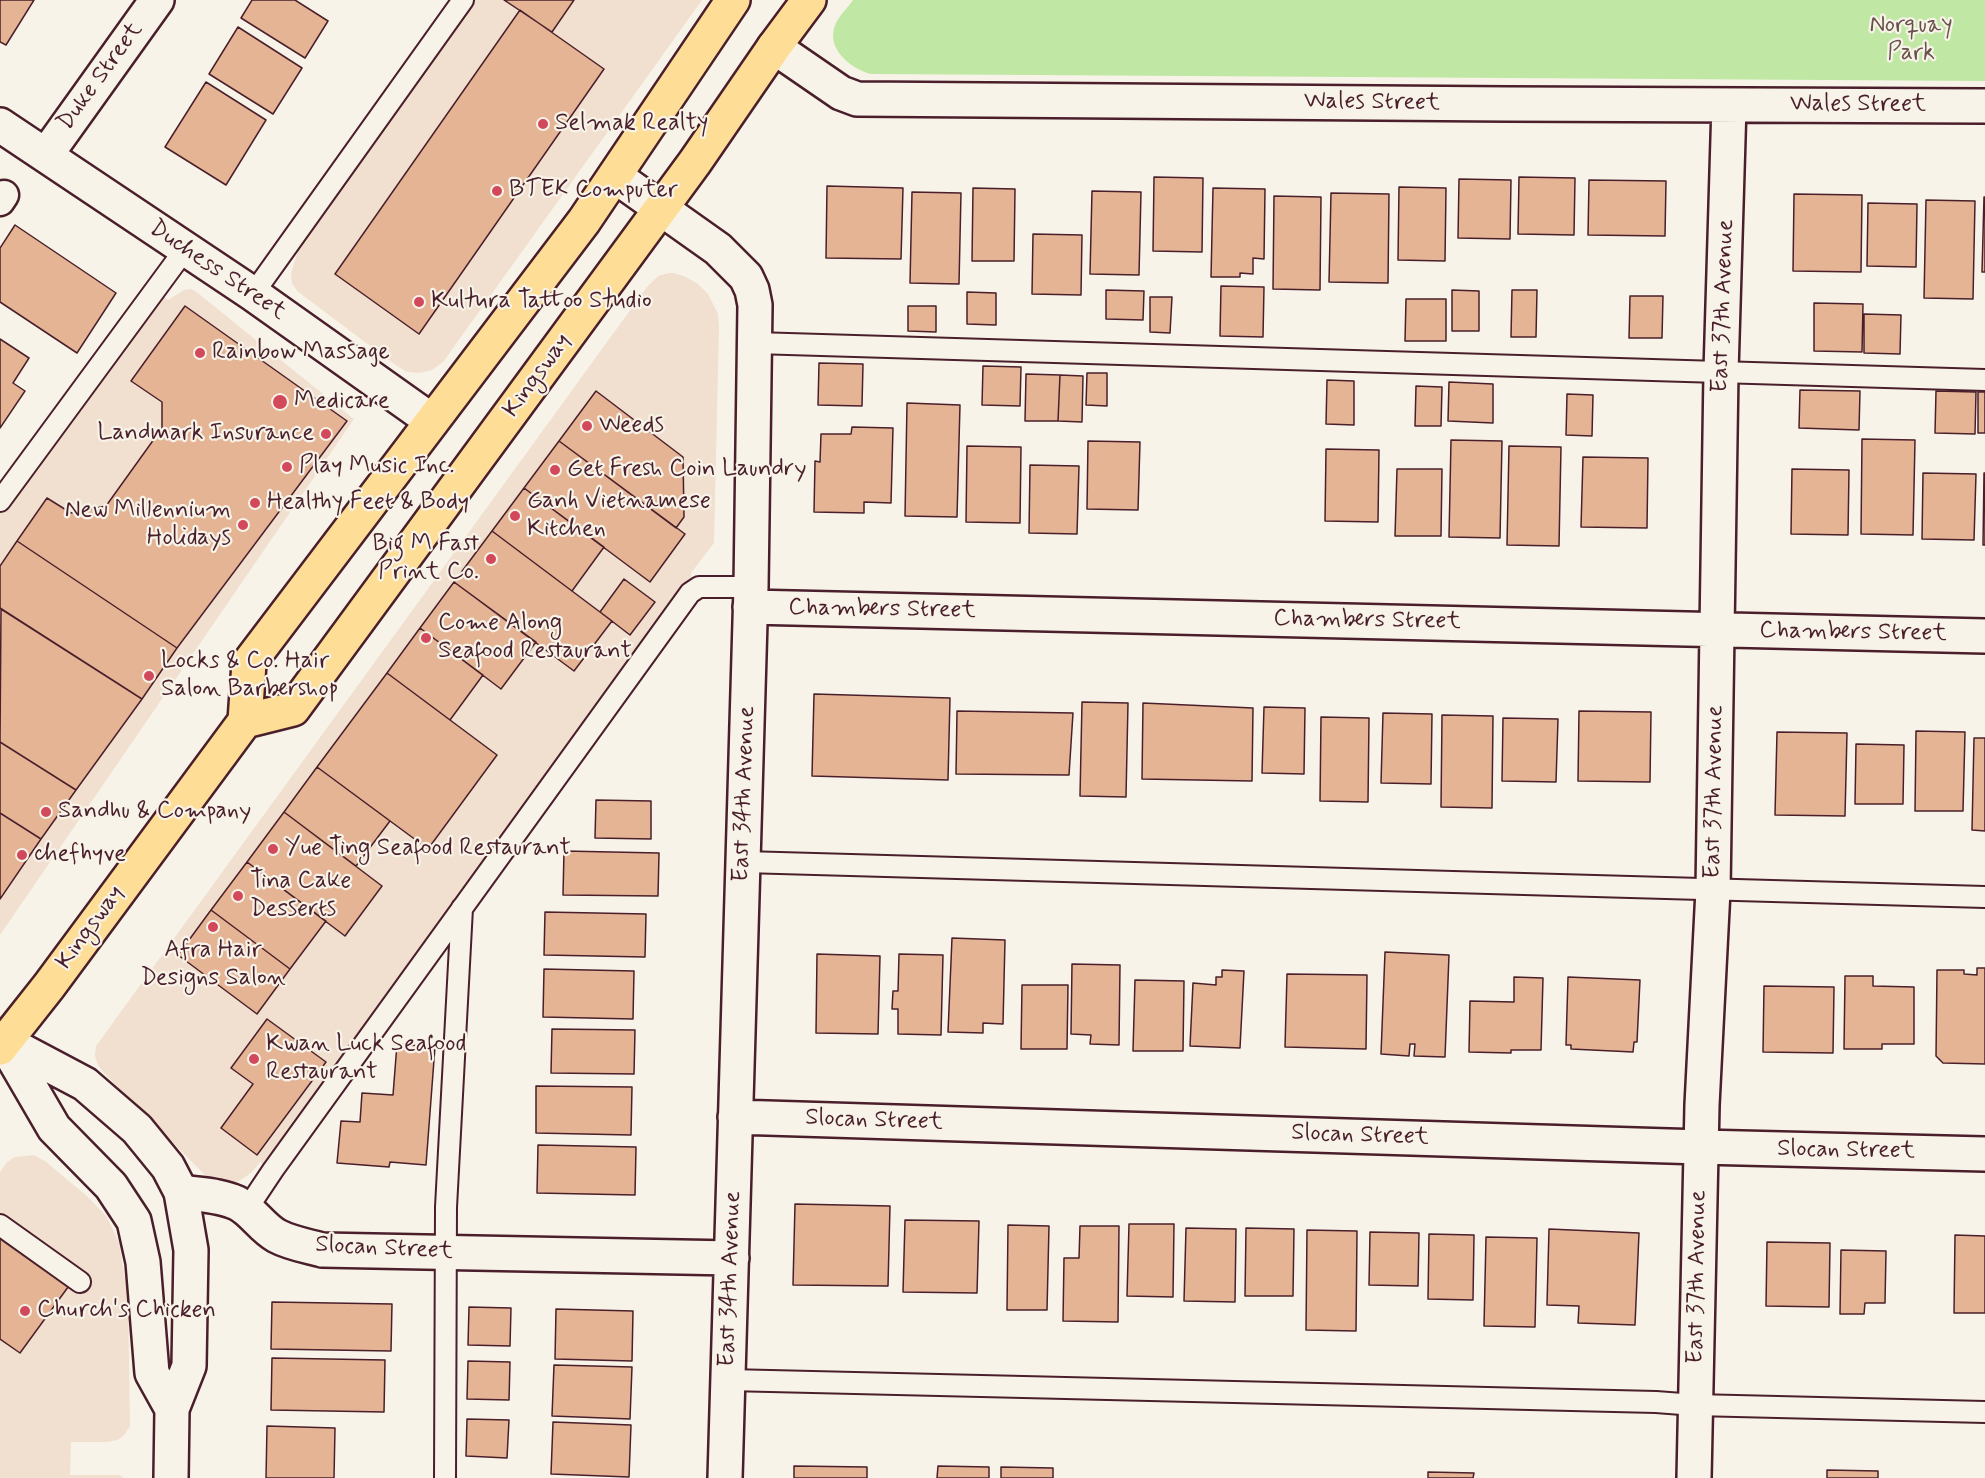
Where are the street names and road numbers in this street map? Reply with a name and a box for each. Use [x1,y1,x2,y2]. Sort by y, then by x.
street label: Duke Street [52,17,150,137]
street label: Wales Street [1304,87,1440,119]
street label: Wales Street [1790,91,1926,119]
street label: Duchess Street [143,215,291,327]
street label: East 37th Avenue [1707,219,1741,393]
street label: Kingsway [498,328,578,424]
street label: Chambers Street [788,594,976,626]
street label: Chambers Street [1273,605,1461,637]
street label: Chambers Street [1759,617,1947,649]
street label: East 34th Avenue [728,705,762,883]
street label: East 37th Avenue [1699,705,1731,879]
street label: Kingsway [51,880,131,976]
street label: Slocan Street [805,1104,943,1138]
street label: Slocan Street [1291,1119,1429,1153]
street label: Slocan Street [1777,1135,1915,1167]
street label: East 34th Avenue [714,1190,748,1368]
street label: East 37th Avenue [1682,1190,1714,1364]
street label: Slocan Street [314,1231,454,1267]

